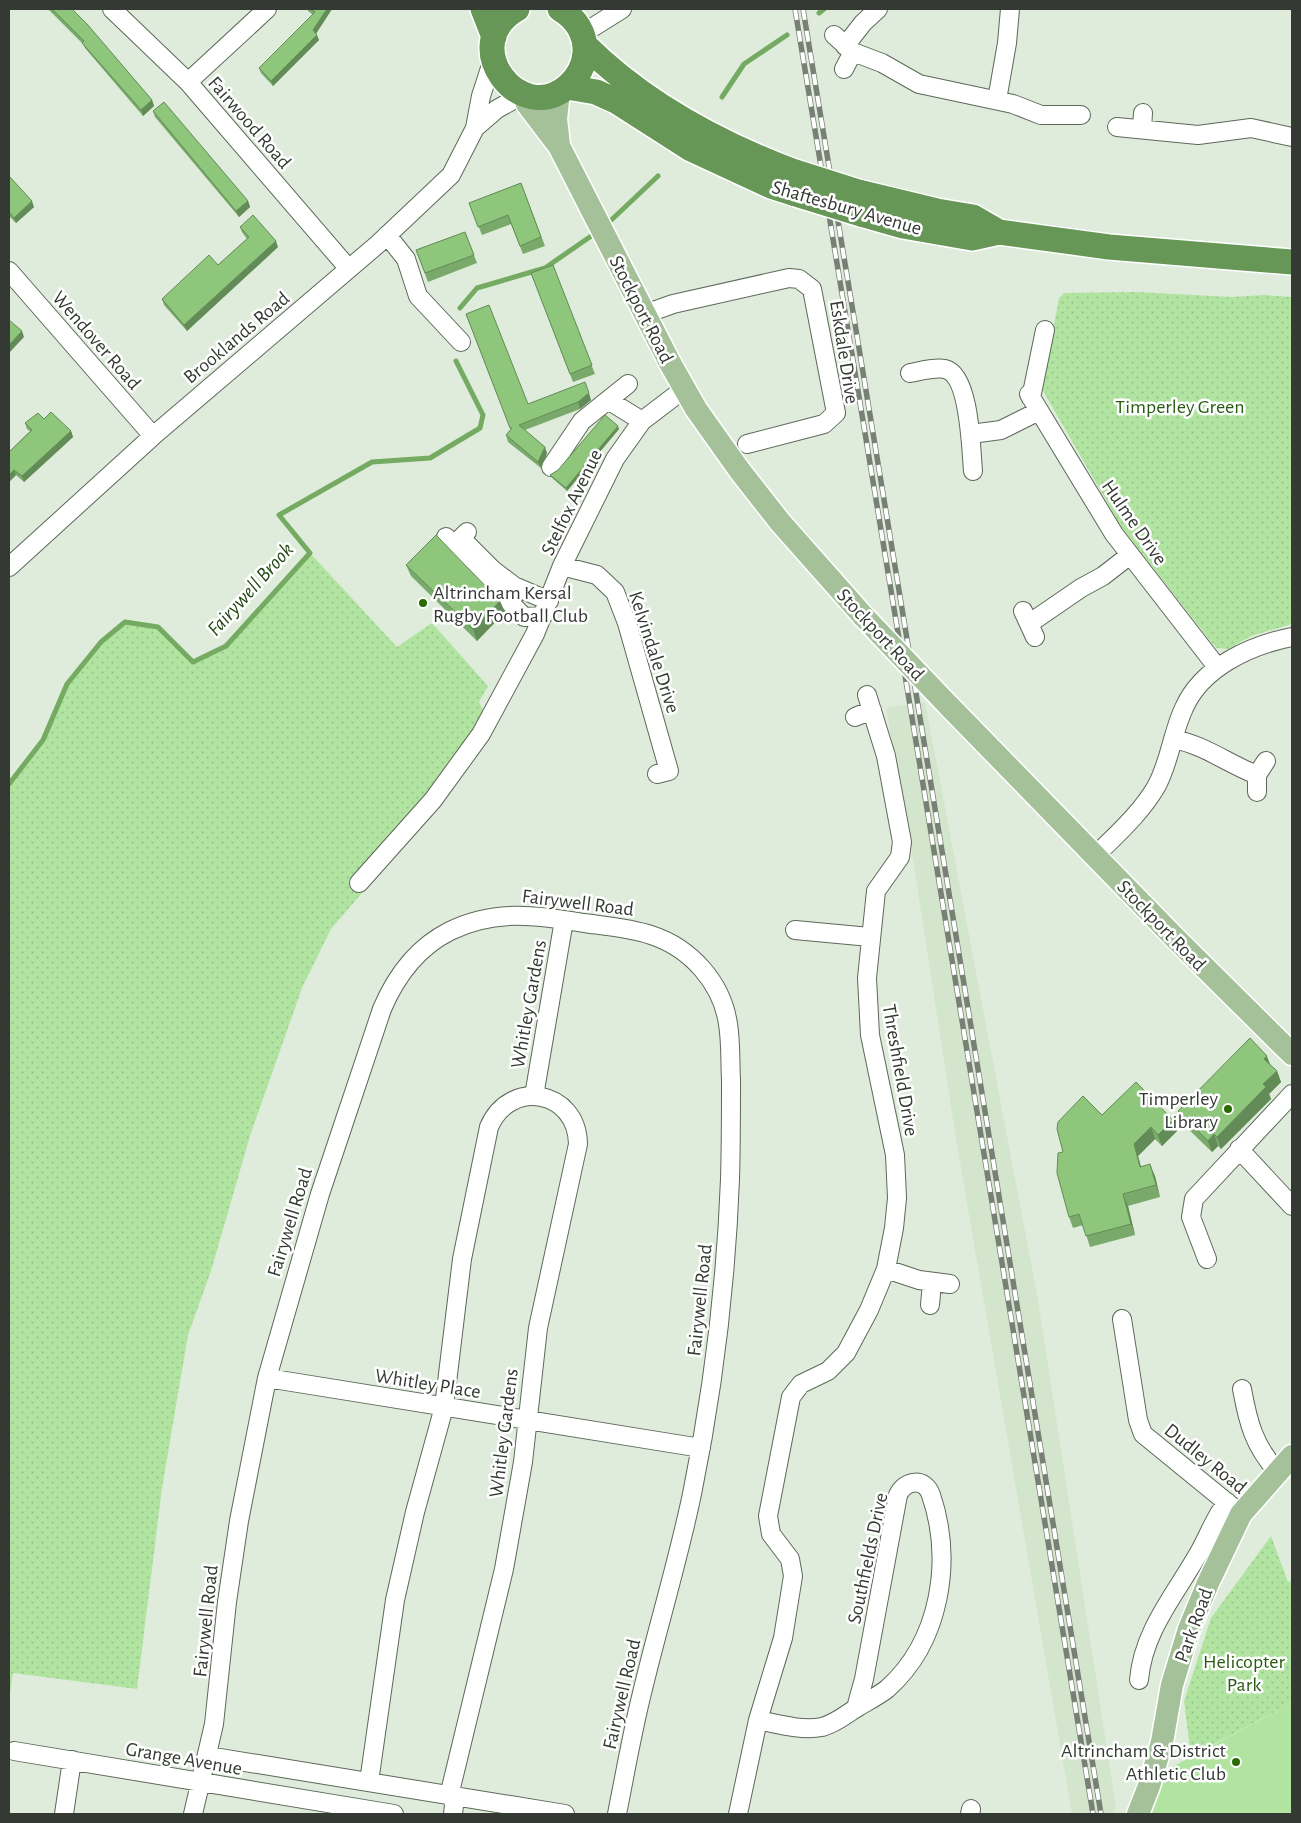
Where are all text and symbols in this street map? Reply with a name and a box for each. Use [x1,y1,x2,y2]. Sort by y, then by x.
street label: Fairwood Road [204,73,295,173]
street label: Shaftesbury Avenue [770,177,924,239]
street label: Stockport Road [605,252,677,367]
street label: Wendover Road [48,288,144,394]
street label: Brooklands Road [180,288,293,387]
street label: Eskdale Drive [826,299,862,405]
park label: Timperley Green [1115,397,1245,417]
street label: Stelfox Avenue [538,446,606,559]
street label: Hulme Drive [1098,476,1171,569]
water label: Fairywell Brook [203,539,298,640]
place label: Altrincham Kersal Rugby Football Club [433,583,588,626]
street label: Stockport Road [833,585,928,685]
street label: Kelvindale Drive [625,589,683,716]
marker: Altrincham Kersal Rugby Football Club [417,597,429,609]
street label: Stockport Road [1113,876,1209,975]
street label: Fairywell Road [521,886,635,920]
street label: Whitley Gardens [508,938,550,1070]
street label: Threshfield Drive [879,1003,921,1138]
place label: Timperley Library [1139,1089,1218,1132]
marker: Timperley Library [1222,1103,1234,1115]
street label: Fairywell Road [264,1165,316,1279]
street label: Fairywell Road [684,1243,716,1357]
street label: Whitley Place [374,1366,482,1402]
street label: Whitley Gardens [486,1367,522,1499]
street label: Dudley Road [1161,1420,1250,1498]
street label: Southfields Drive [844,1491,892,1626]
street label: Fairywell Road [190,1564,222,1678]
street label: Park Road [1171,1585,1217,1665]
street label: Fairywell Road [600,1637,644,1751]
park label: Helicopter Park [1203,1652,1285,1695]
street label: Grange Avenue [124,1739,244,1779]
place label: Altrincham & District Athletic Club [1061,1741,1227,1784]
marker: Altrincham & District Athletic Club [1230,1756,1242,1768]

